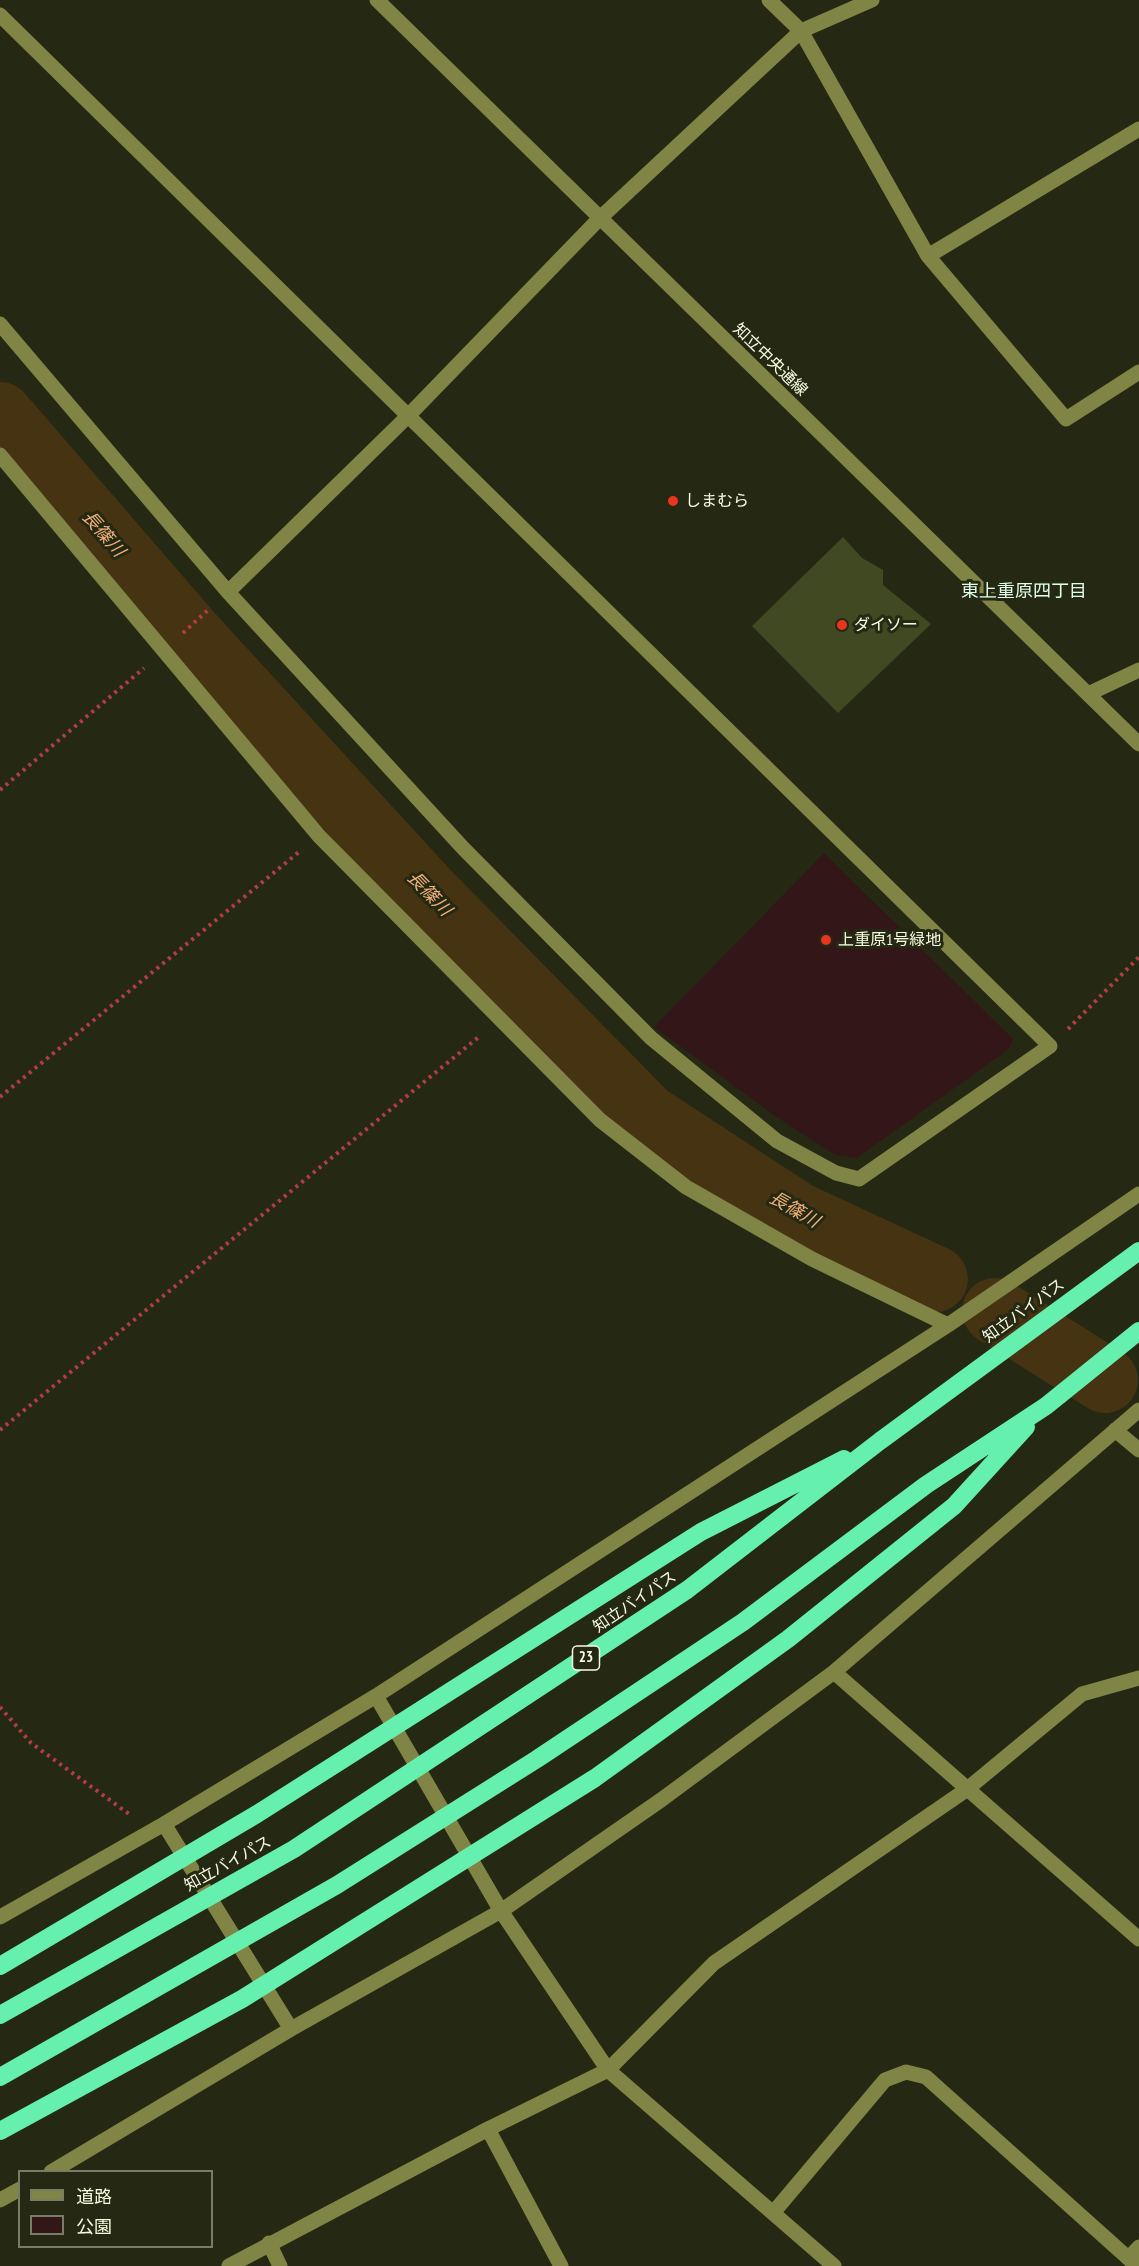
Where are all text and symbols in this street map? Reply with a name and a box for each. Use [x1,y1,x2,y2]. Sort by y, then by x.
street label: 知立中央通線 [729,320,811,400]
place label: しまむら [685,491,749,511]
marker: しまむら [666,494,680,508]
water label: 長篠川 [77,507,129,561]
district label: 東上重原四丁目 [961,581,1087,603]
place label: ダイソー [854,615,918,635]
marker: ダイソー [835,618,849,632]
water label: 長篠川 [402,867,456,921]
place label: 上重原1号緑地 [838,930,941,950]
marker: 上重原1号緑地 [819,933,833,947]
water label: 長篠川 [765,1187,823,1233]
street label: 知立バイパス [980,1275,1068,1347]
street label: 知立バイパス [590,1567,680,1637]
road number: 23 [572,1646,600,1670]
street label: 知立バイパス [181,1832,275,1896]
legend [18,2170,213,2248]
text: 道路 [76,2185,112,2208]
text: 公園 [76,2215,112,2238]

